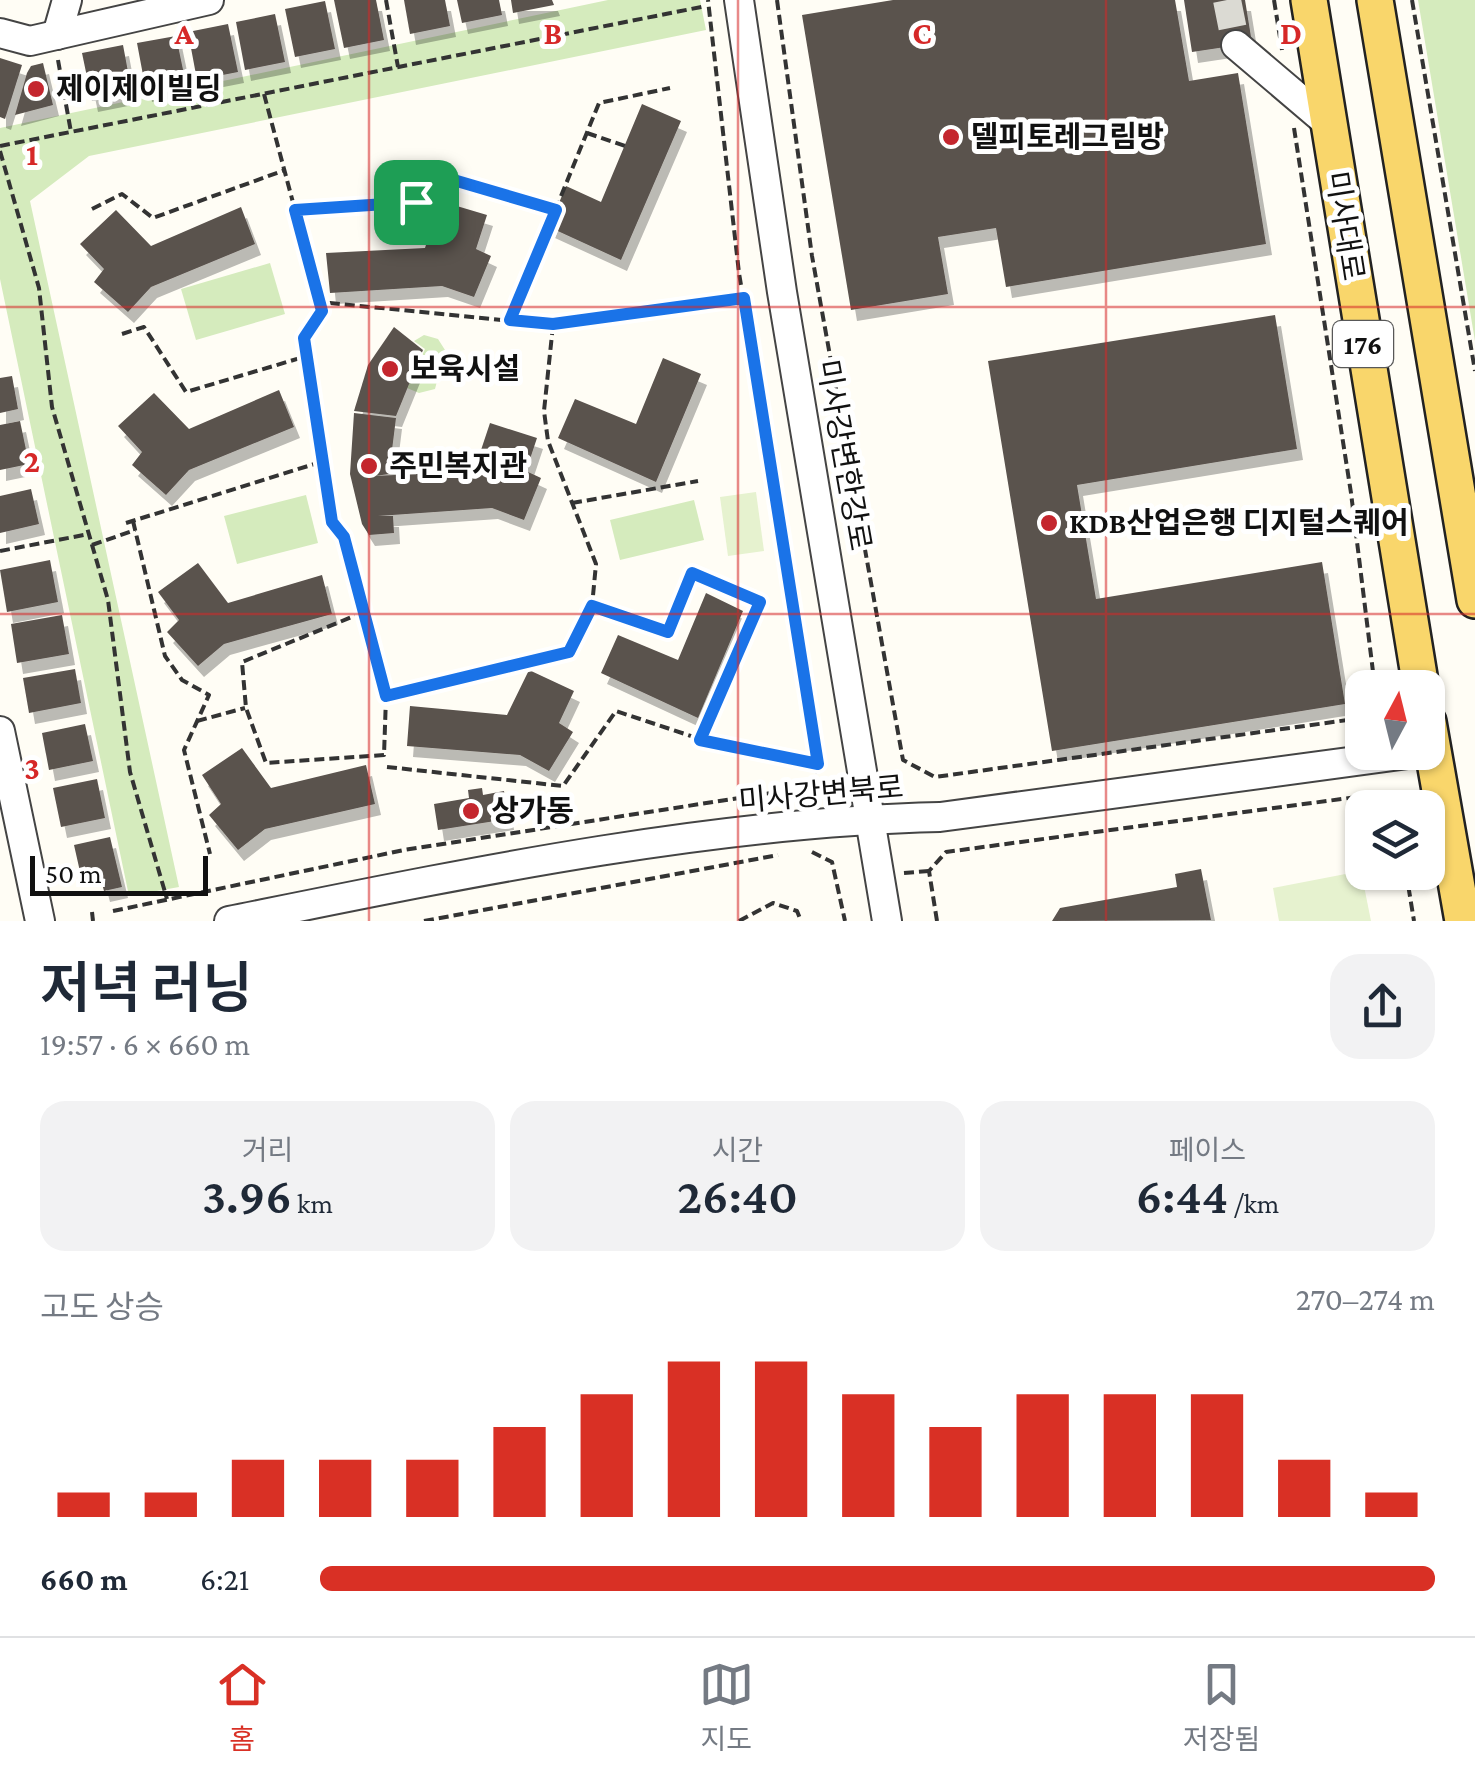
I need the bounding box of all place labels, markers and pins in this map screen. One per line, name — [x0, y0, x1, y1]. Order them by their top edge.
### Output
place label: 제이제이빌딩 — [56, 72, 222, 105]
marker: 제이제이빌딩 — [25, 78, 47, 100]
place label: 델피토레그림방 — [971, 120, 1164, 153]
marker: 델피토레그림방 — [940, 126, 962, 148]
pin — [374, 160, 459, 245]
place label: 보육시설 — [410, 352, 520, 385]
marker: 보육시설 — [379, 358, 401, 380]
place label: 주민복지관 — [389, 449, 527, 482]
marker: 주민복지관 — [358, 455, 380, 477]
place label: KDB산업은행 디지털스퀘어 — [1069, 506, 1408, 539]
marker: KDB산업은행 디지털스퀘어 — [1038, 512, 1060, 534]
place label: 상가동 — [491, 794, 574, 827]
marker: 상가동 — [460, 800, 482, 822]

